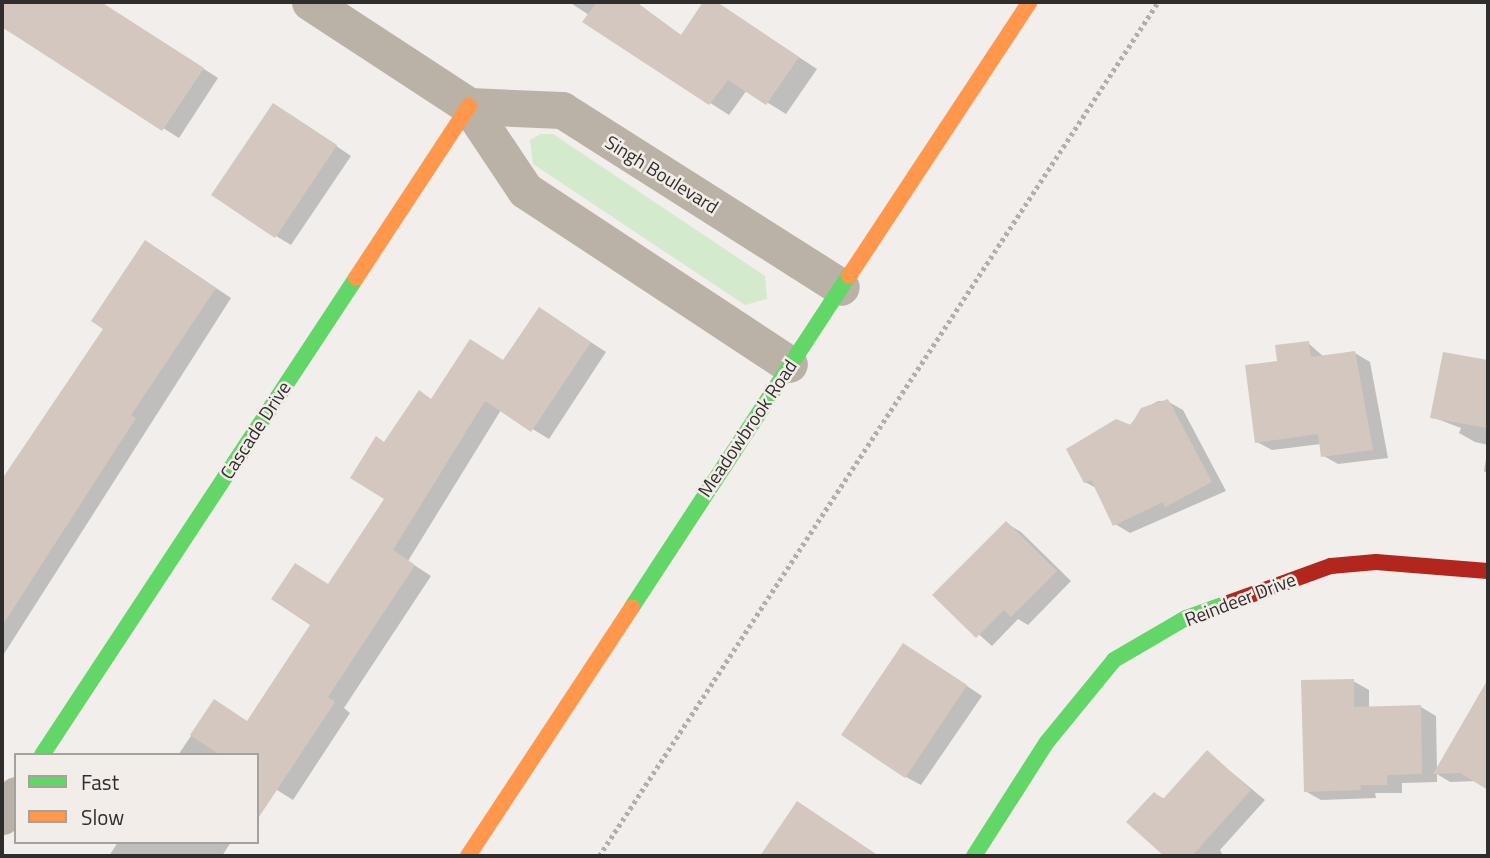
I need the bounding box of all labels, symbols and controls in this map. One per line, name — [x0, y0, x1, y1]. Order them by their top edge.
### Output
street label: Singh Boulevard — [601, 130, 723, 218]
street label: Meadowbrook Road — [693, 355, 801, 501]
street label: Cascade Drive — [215, 377, 295, 483]
street label: Reindeer Drive — [1181, 567, 1299, 631]
legend — [14, 753, 259, 844]
text: Fast — [81, 766, 119, 798]
text: Slow — [81, 801, 124, 833]

